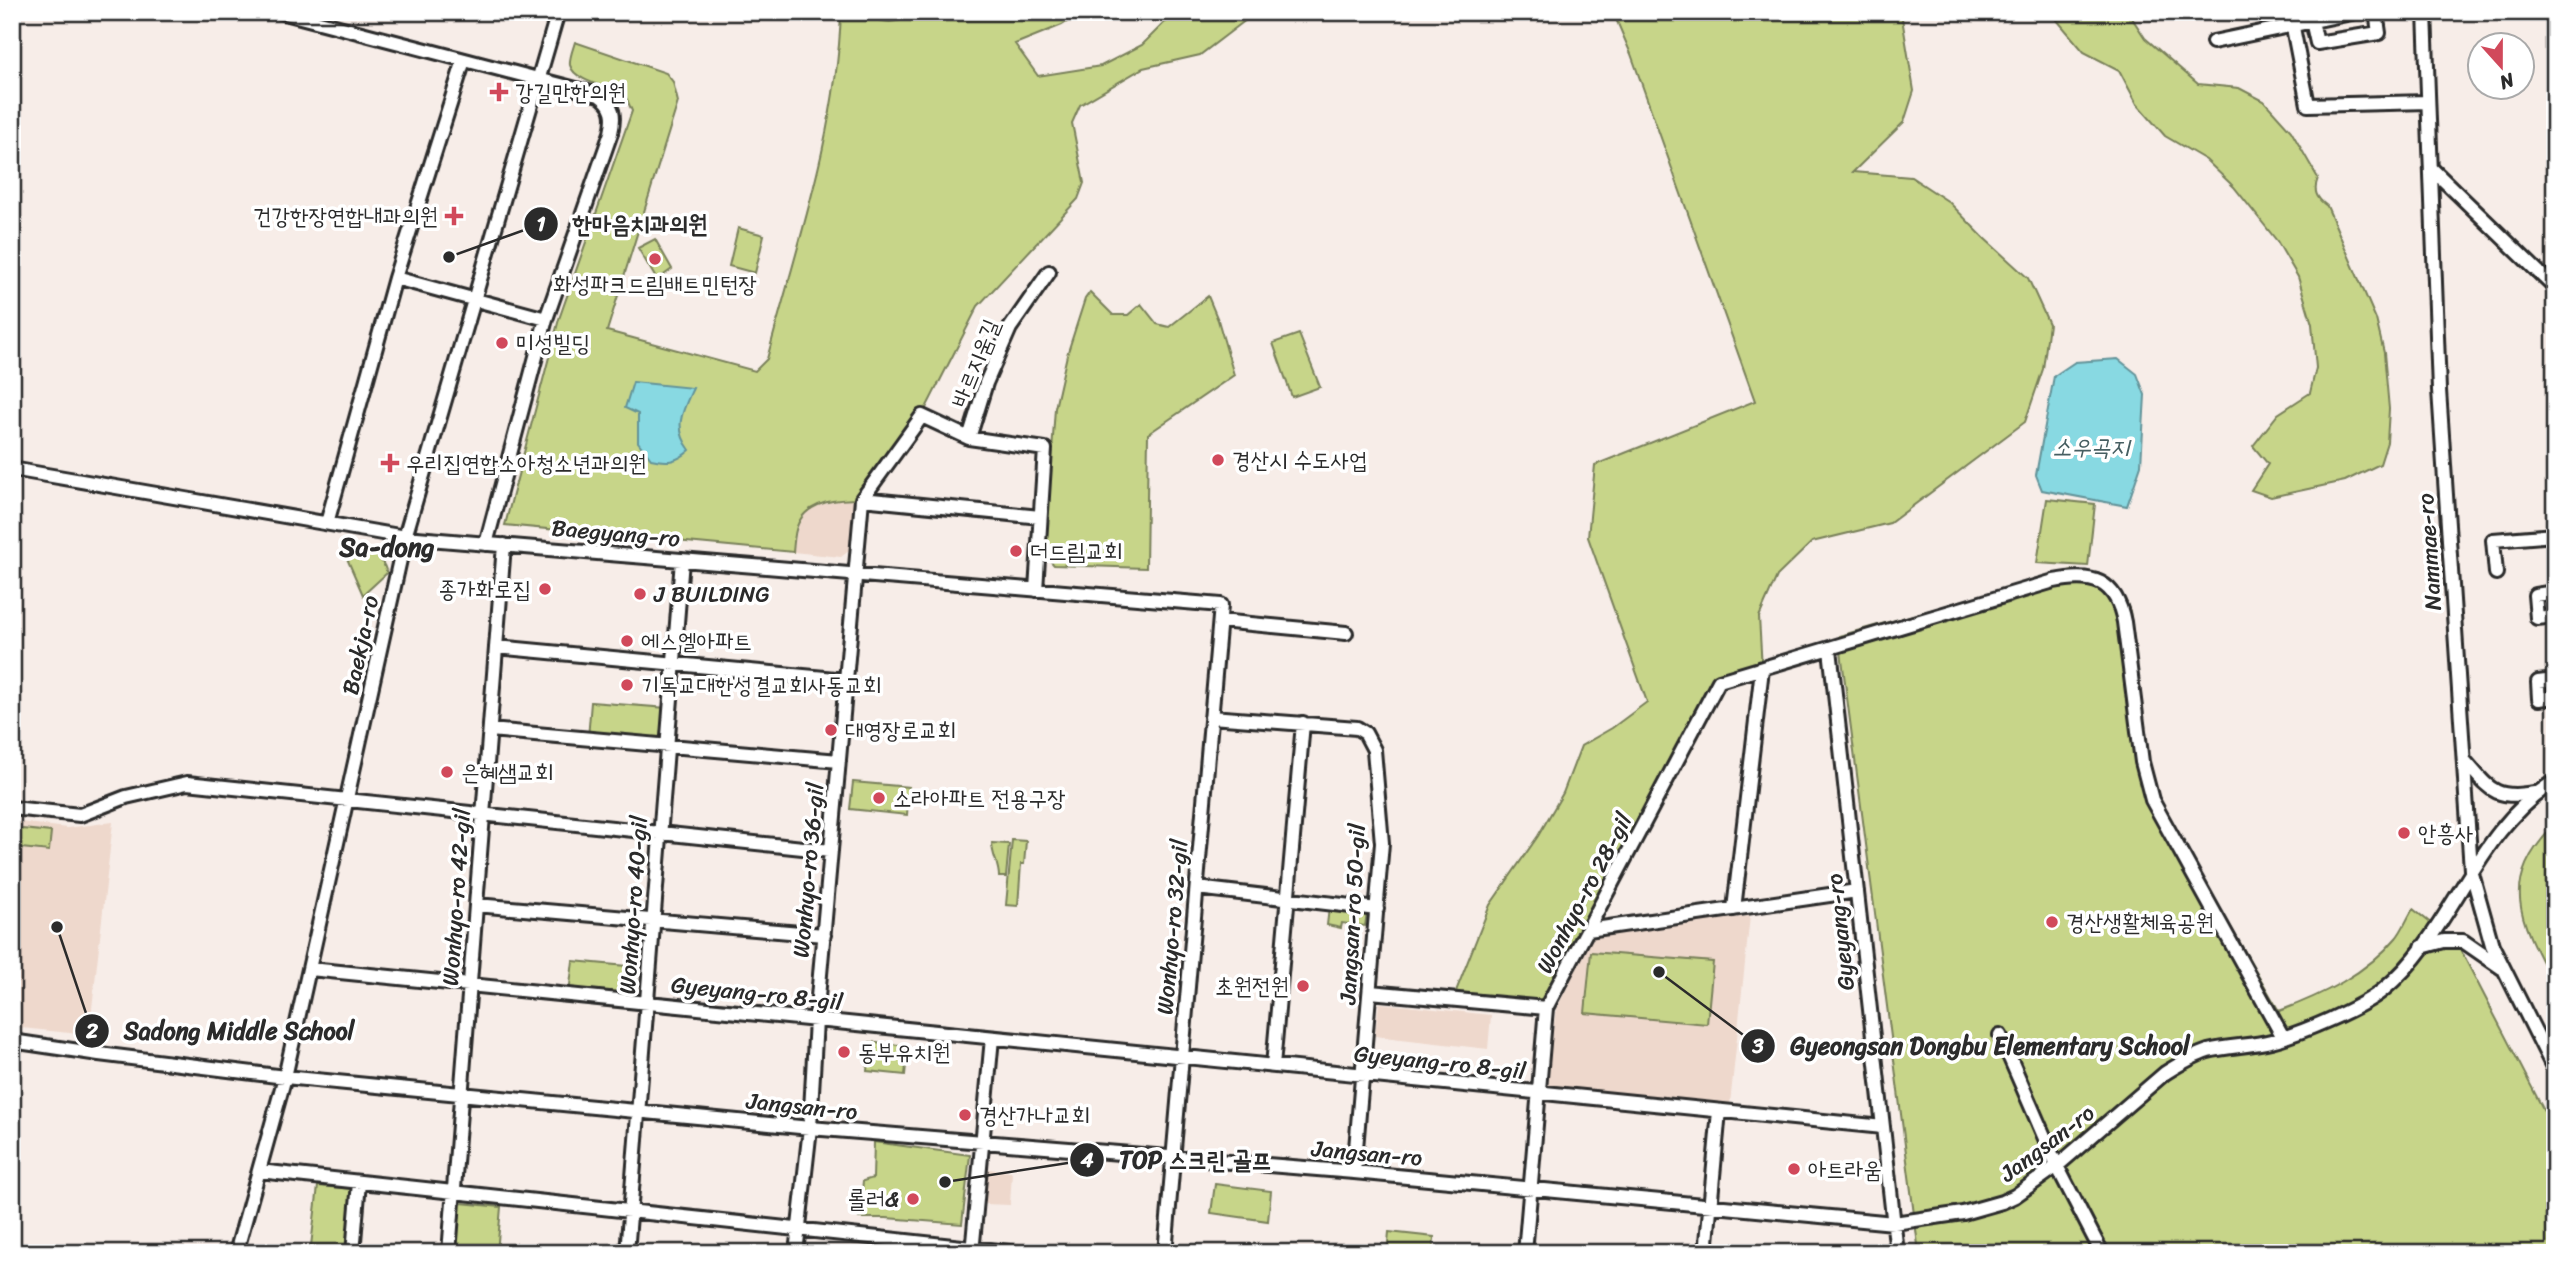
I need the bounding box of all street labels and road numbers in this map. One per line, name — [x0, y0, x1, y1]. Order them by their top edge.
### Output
street label: 바르지움길 — [939, 313, 1012, 414]
street label: Nammae-ro — [2405, 492, 2454, 612]
street label: Baegyang-ro — [550, 507, 682, 560]
street label: Baekja-ro — [330, 591, 391, 699]
street label: Wonhyo-ro 36-gil — [780, 780, 837, 959]
street label: Wonhyo-ro 28-gil — [1525, 805, 1644, 981]
street label: Wonhyo-ro 42-gil — [430, 807, 483, 987]
street label: Wonhyo-ro 40-gil — [607, 814, 660, 996]
street label: Jangsan-ro 50-gil — [1327, 822, 1378, 1006]
street label: Wonhyo-ro 32-gil — [1144, 837, 1201, 1016]
street label: Gyeyang-ro — [1814, 872, 1867, 992]
street label: Gyeyang-ro 8-gil — [669, 964, 845, 1023]
street label: Gyeyang-ro 8-gil — [1352, 1033, 1528, 1092]
street label: Jangsan-ro — [744, 1080, 859, 1133]
street label: Jangsan-ro — [1990, 1094, 2104, 1194]
street label: Jangsan-ro — [1309, 1128, 1424, 1179]

